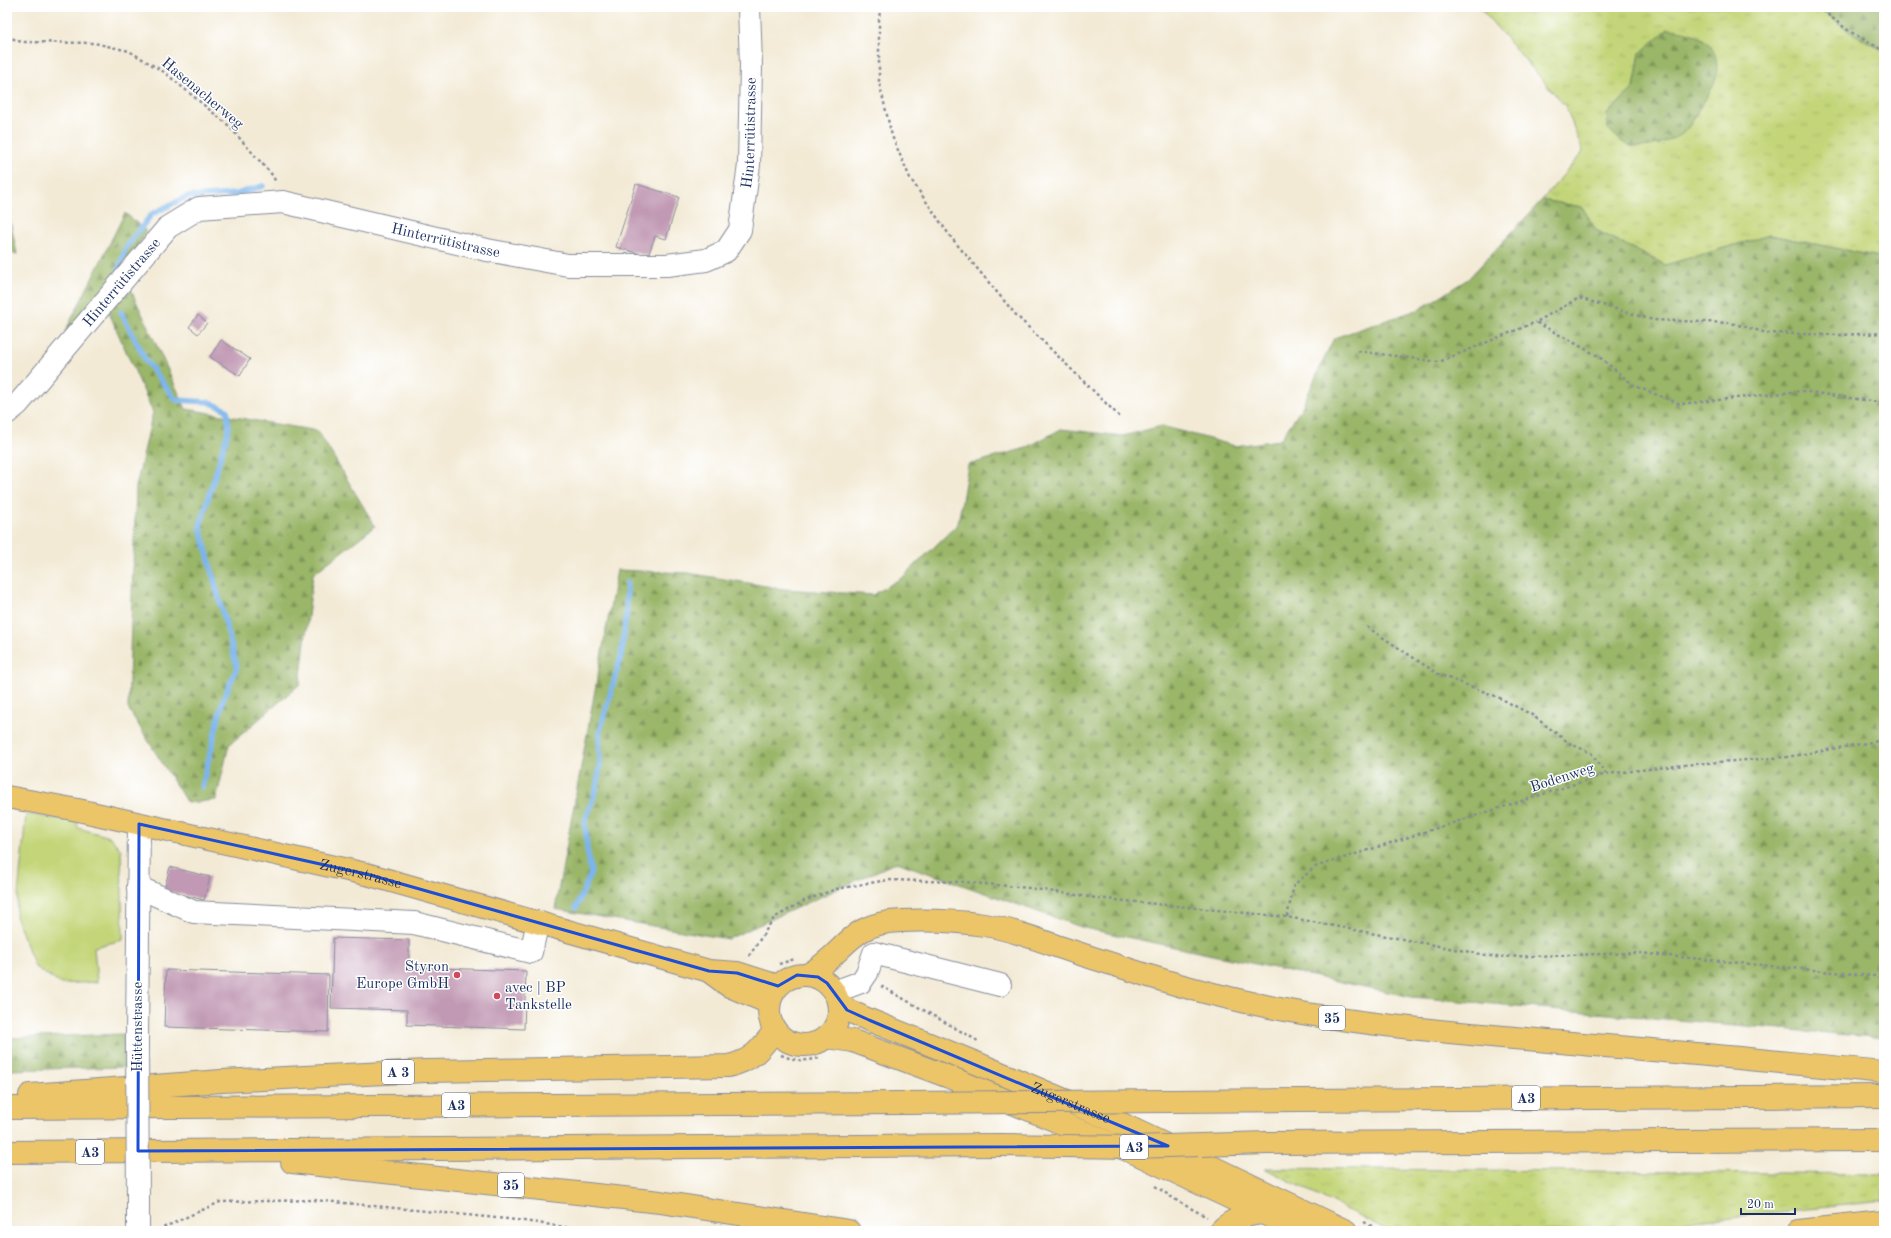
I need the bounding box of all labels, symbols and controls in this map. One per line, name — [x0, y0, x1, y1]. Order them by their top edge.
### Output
street label: Hasenacherweg — [158, 56, 246, 133]
street label: Hinterrütistrasse — [740, 77, 760, 189]
street label: Hinterrütistrasse — [390, 222, 501, 261]
street label: Hinterrütistrasse — [81, 236, 164, 330]
street label: Bodenweg — [1529, 761, 1596, 796]
street label: Zugerstrasse — [318, 858, 403, 893]
place label: Styron Europe GmbH — [356, 960, 449, 992]
marker: Styron Europe GmbH — [452, 970, 462, 980]
place label: avec | BP Tankstelle — [505, 981, 572, 1013]
street label: Hüttenstrasse — [131, 982, 146, 1072]
marker: avec | BP Tankstelle — [492, 991, 502, 1001]
road number: 35 — [1319, 1006, 1345, 1030]
road number: A 3 — [382, 1060, 414, 1084]
street label: Zugerstrasse — [1029, 1081, 1112, 1127]
road number: A3 — [1512, 1086, 1540, 1110]
road number: A3 — [442, 1093, 470, 1117]
road number: A3 — [1120, 1135, 1148, 1159]
road number: A3 — [76, 1140, 104, 1164]
road number: 35 — [498, 1173, 524, 1197]
scale bar — [1741, 1190, 1795, 1216]
text: 20 m — [1747, 1199, 1774, 1211]

